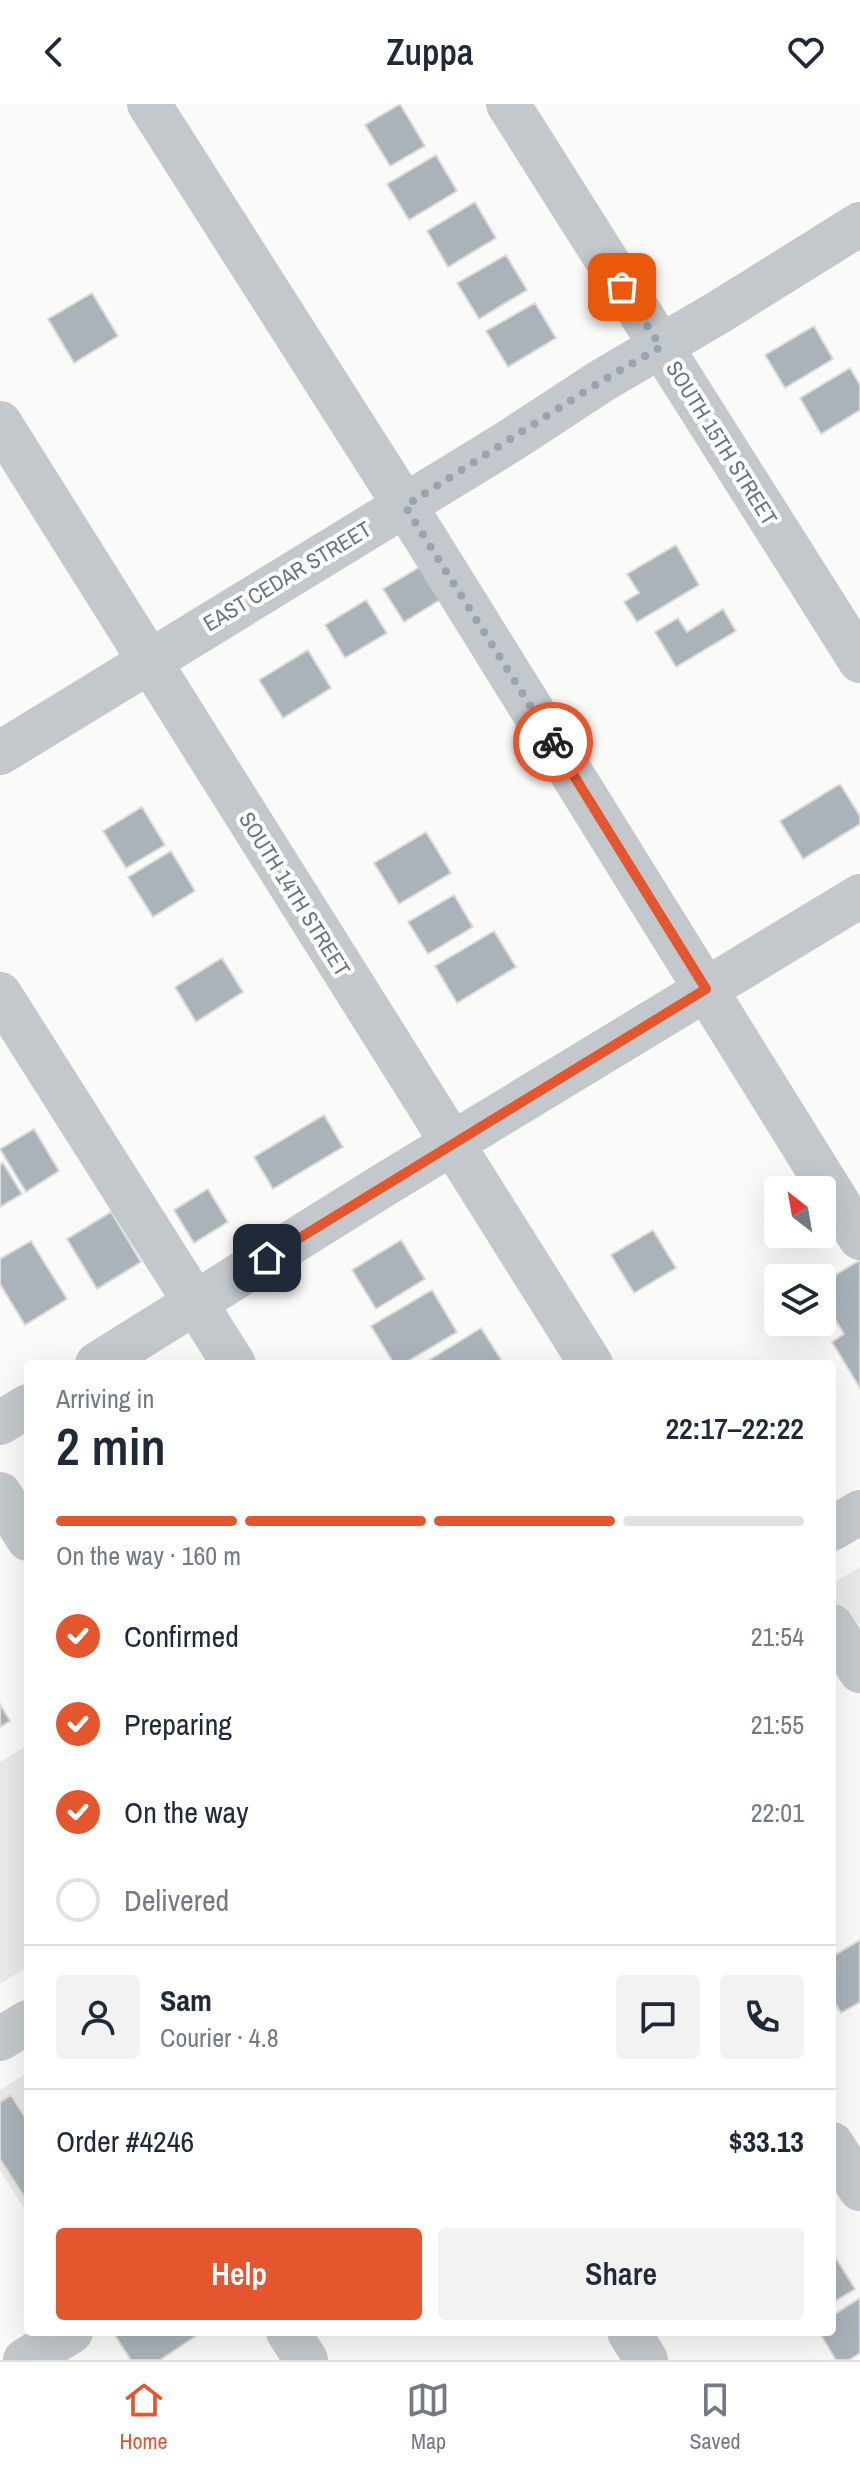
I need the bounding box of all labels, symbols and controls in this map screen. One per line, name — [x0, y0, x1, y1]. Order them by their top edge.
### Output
text: Zuppa — [387, 28, 473, 76]
icon: back — [32, 30, 76, 74]
icon: heart — [784, 30, 828, 74]
pin — [588, 253, 656, 321]
icon: bag — [600, 265, 644, 309]
street label: SOUTH 15TH STREET — [659, 355, 785, 531]
street label: EAST CEDAR STREET — [197, 514, 377, 638]
courier — [513, 702, 593, 782]
icon: bike — [531, 720, 575, 764]
street label: SOUTH 14TH STREET — [232, 806, 358, 982]
north arrow — [764, 1176, 836, 1248]
map controls — [764, 1176, 836, 1336]
pin — [233, 1224, 301, 1292]
icon: home — [245, 1236, 289, 1280]
button: layers — [764, 1264, 836, 1336]
text: Arriving in — [56, 1381, 154, 1416]
text: 22:17–22:22 — [665, 1408, 804, 1448]
text: 2 min — [56, 1411, 166, 1481]
text: On the way · 160 m — [56, 1538, 241, 1573]
icon: check — [56, 1614, 100, 1658]
text: Confirmed — [124, 1616, 239, 1656]
text: 21:54 — [751, 1619, 804, 1654]
icon: check — [56, 1702, 100, 1746]
text: Preparing — [124, 1704, 232, 1744]
text: 21:55 — [751, 1707, 804, 1742]
icon: check — [56, 1790, 100, 1834]
text: On the way — [124, 1792, 248, 1832]
text: 22:01 — [751, 1795, 804, 1830]
text: Delivered — [124, 1880, 229, 1920]
button: person — [56, 1975, 140, 2059]
button: chat — [616, 1975, 700, 2059]
button: phone — [720, 1975, 804, 2059]
text: Sam — [160, 1980, 212, 2020]
text: Courier · 4.8 — [160, 2020, 279, 2055]
text: Order #4246 — [56, 2121, 194, 2161]
text: $33.13 — [729, 2121, 804, 2161]
button: Help — [56, 2228, 422, 2320]
button: Share — [438, 2228, 804, 2320]
tab: Home — [119, 2378, 168, 2456]
tab: Map — [406, 2378, 450, 2456]
tab: Saved — [689, 2378, 741, 2456]

